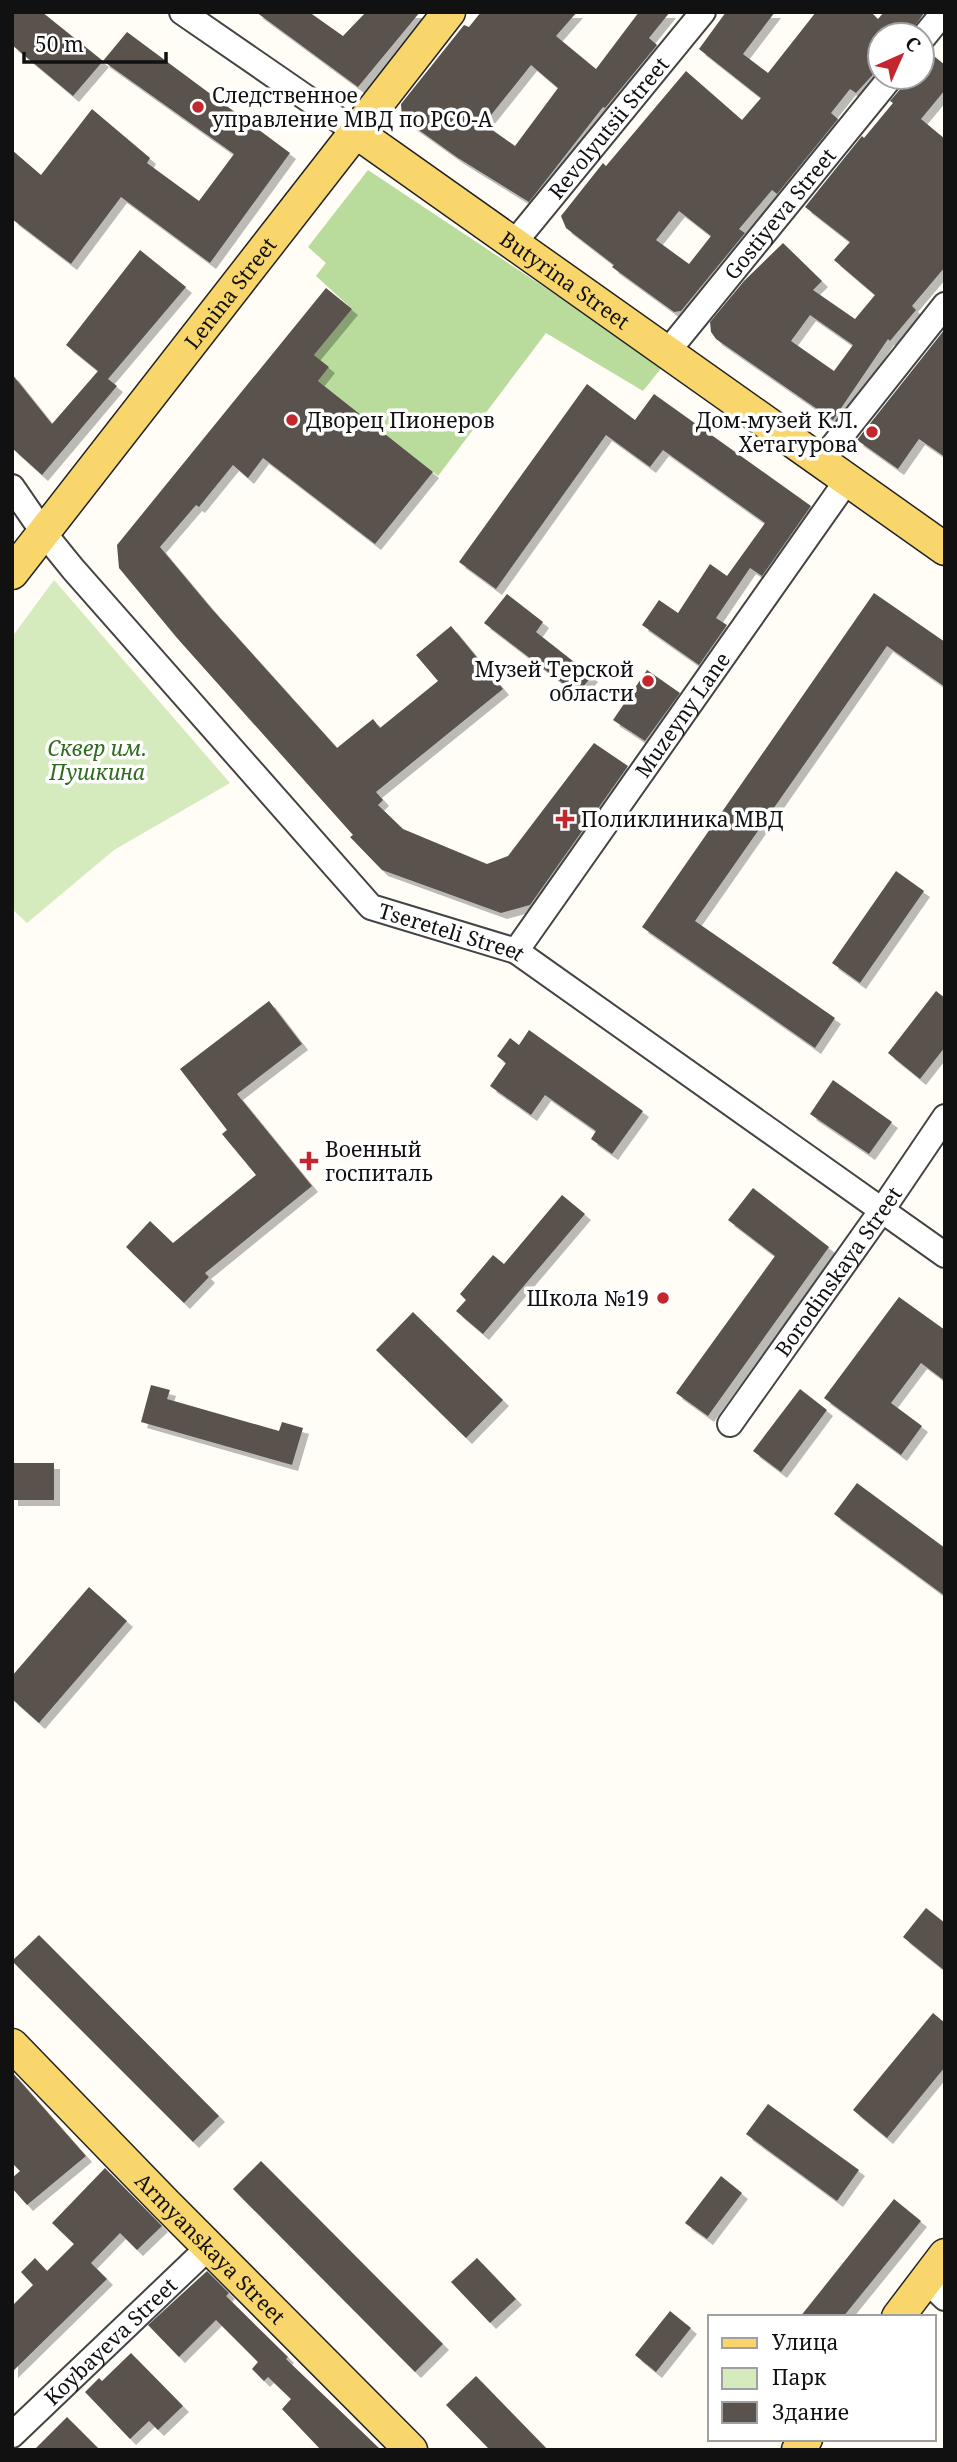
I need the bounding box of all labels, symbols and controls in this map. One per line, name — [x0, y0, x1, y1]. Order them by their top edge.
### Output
scale bar — [24, 21, 166, 65]
north arrow — [866, 21, 936, 91]
text: 50 m — [35, 30, 84, 58]
text: С — [899, 30, 927, 58]
street label: Revolyutsii Street — [542, 51, 675, 204]
place label: Следственное управление МВД по РСО-А — [212, 81, 493, 133]
marker: Следственное управление МВД по РСО-А — [190, 99, 206, 115]
street label: Gostiyeva Street — [718, 142, 842, 285]
street label: Butyrina Street — [495, 224, 635, 335]
street label: Lenina Street — [178, 231, 282, 354]
place label: Дворец Пионеров — [306, 406, 495, 434]
place label: Дом-музей К.Л. Хетагурова — [696, 406, 858, 458]
marker: Дворец Пионеров — [284, 412, 300, 428]
marker: Дом-музей К.Л. Хетагурова — [864, 424, 880, 440]
street label: Muzeyny Lane — [629, 646, 736, 783]
place label: Музей Терской области — [474, 655, 634, 707]
marker: Музей Терской области — [640, 673, 656, 689]
park label: Сквер им. Пушкина — [47, 734, 147, 786]
place label: Поликлиника МВД — [581, 805, 784, 833]
marker: Поликлиника МВД — [555, 809, 575, 829]
street label: Tsereteli Street — [375, 896, 531, 967]
place label: Военный госпиталь — [325, 1135, 433, 1187]
marker: Военный госпиталь — [299, 1151, 319, 1171]
street label: Borodinskaya Street — [768, 1181, 908, 1362]
place label: Школа №19 — [527, 1284, 649, 1312]
marker: Школа №19 — [655, 1290, 671, 1306]
street label: Armyanskaya Street — [129, 2167, 292, 2330]
street label: Koybayeva Street — [38, 2271, 183, 2411]
legend — [708, 2315, 936, 2441]
text: Улица — [772, 2328, 839, 2356]
text: Парк — [772, 2363, 827, 2391]
text: Здание — [772, 2398, 849, 2426]

